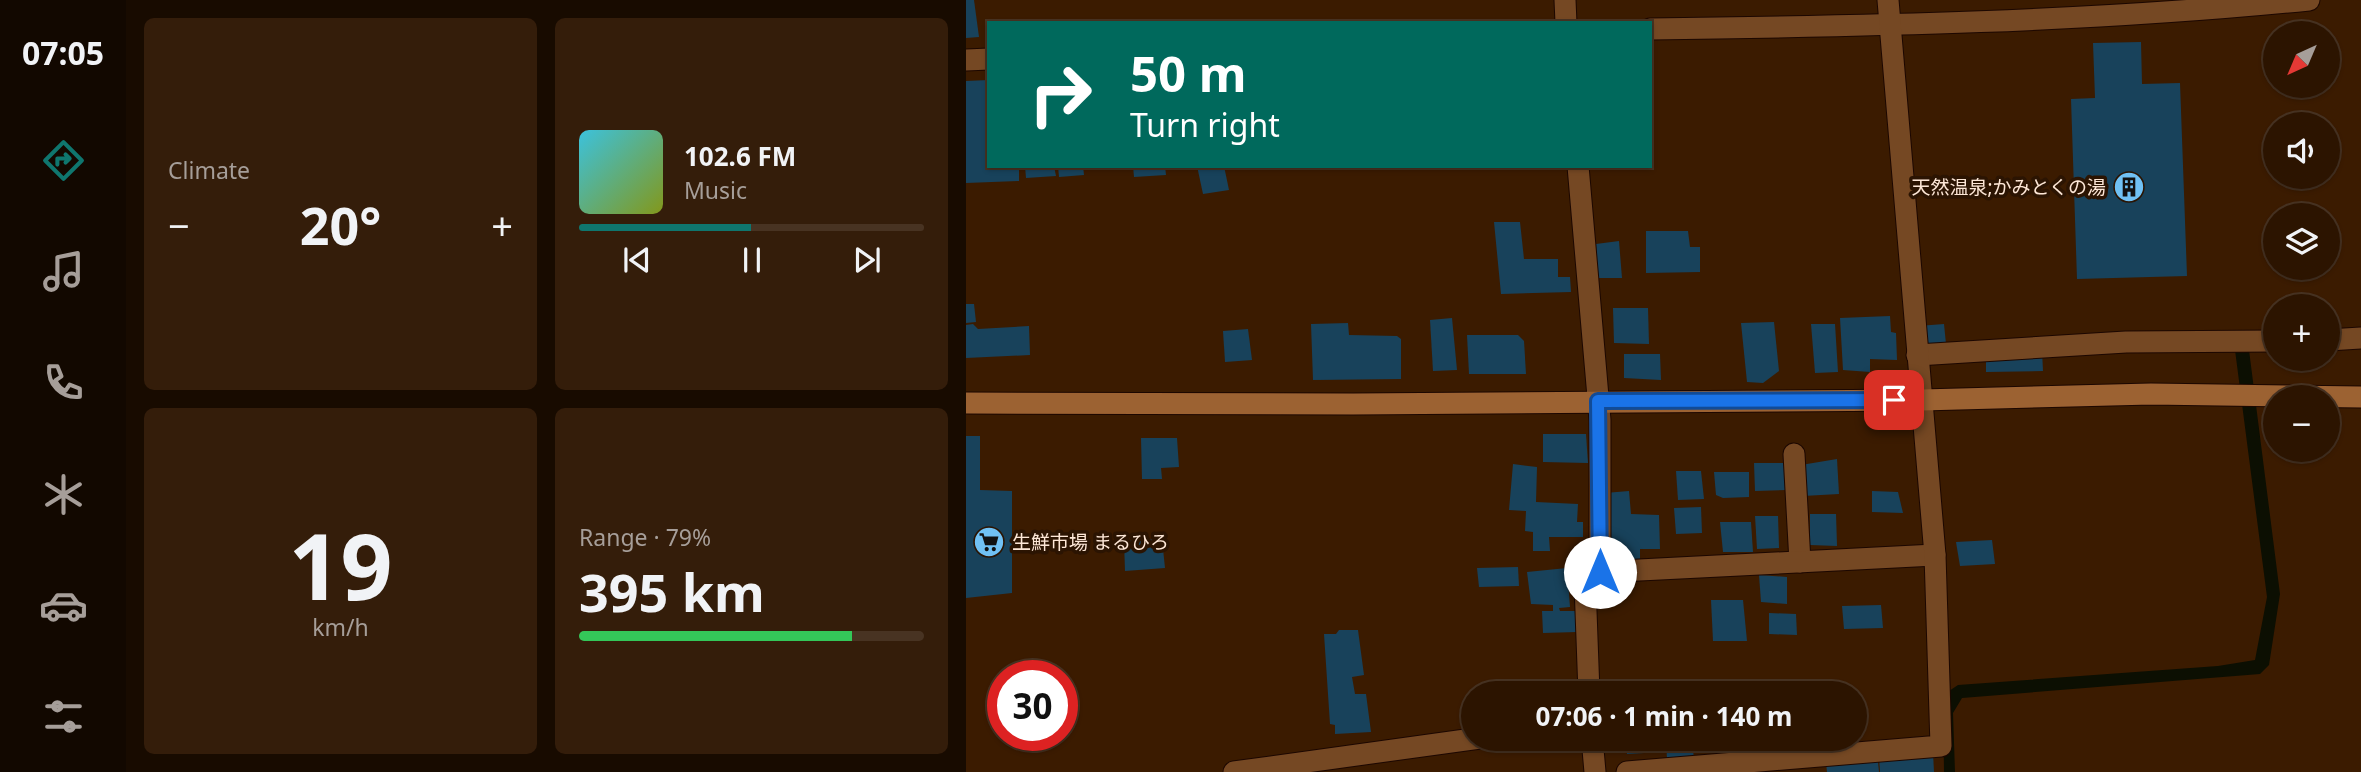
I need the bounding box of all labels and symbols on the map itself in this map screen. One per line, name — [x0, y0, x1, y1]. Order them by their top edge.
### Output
north arrow — [2263, 21, 2340, 98]
building icon: 天然温泉;かみとくの湯 — [2112, 170, 2146, 204]
place label: 天然温泉;かみとくの湯 — [1911, 174, 2106, 200]
pin — [1864, 370, 1924, 430]
supermarket icon: 生鮮市場 まるひろ — [972, 525, 1006, 559]
place label: 生鮮市場 まるひろ — [1012, 529, 1169, 555]
position arrow — [1563, 535, 1637, 609]
speed limit sign: 30 — [987, 660, 1078, 751]

